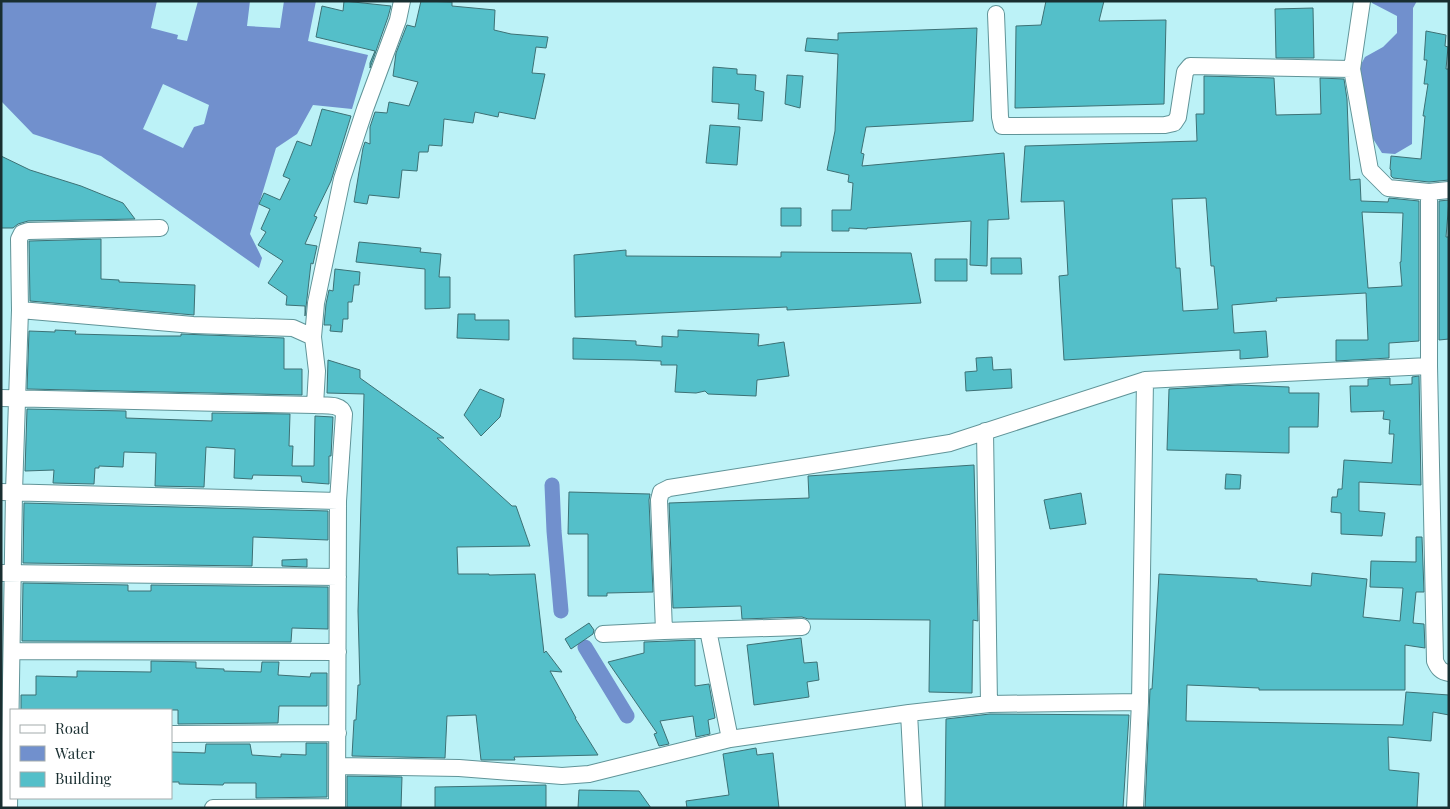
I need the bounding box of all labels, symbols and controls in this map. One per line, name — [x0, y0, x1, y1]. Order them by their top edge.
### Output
legend — [10, 709, 172, 799]
text: Road — [55, 718, 89, 738]
text: Water — [54, 743, 95, 763]
text: Building — [55, 768, 112, 788]

